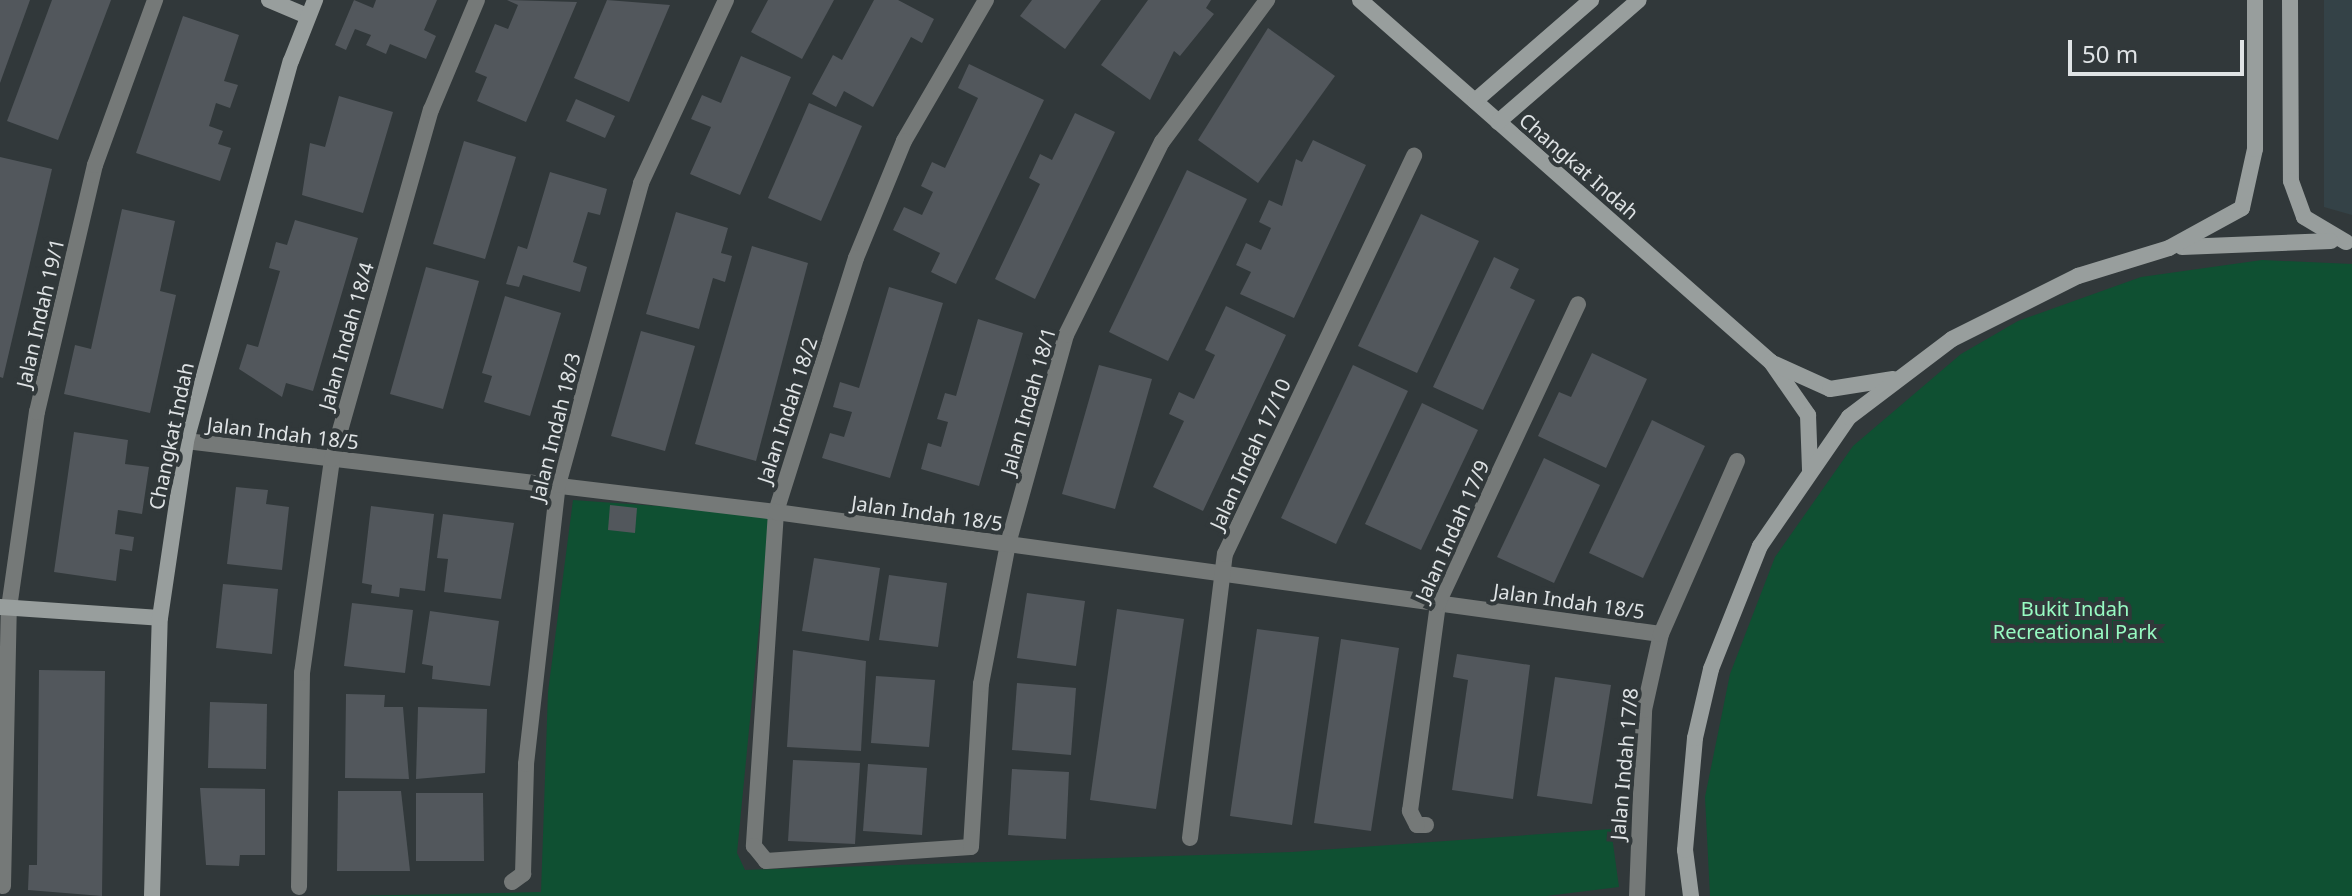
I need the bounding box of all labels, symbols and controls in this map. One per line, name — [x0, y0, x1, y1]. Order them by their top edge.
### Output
scale bar — [2072, 24, 2248, 74]
text: 50 m — [2082, 37, 2138, 70]
street label: Changkat Indah — [1514, 108, 1644, 224]
street label: Jalan Indah 19/1 — [11, 236, 69, 390]
street label: Jalan Indah 18/4 — [313, 259, 379, 413]
street label: Jalan Indah 18/1 — [995, 324, 1061, 478]
street label: Jalan Indah 18/2 — [752, 334, 822, 486]
street label: Jalan Indah 18/3 — [525, 350, 585, 504]
street label: Changkat Indah — [144, 360, 198, 512]
street label: Jalan Indah 17/10 — [1204, 375, 1296, 533]
street label: Jalan Indah 18/5 — [206, 412, 360, 454]
street label: Jalan Indah 17/9 — [1410, 456, 1494, 606]
street label: Jalan Indah 18/5 — [850, 490, 1004, 536]
street label: Jalan Indah 18/5 — [1492, 578, 1646, 624]
park label: Bukit Indah Recreational Park — [1993, 596, 2157, 643]
street label: Jalan Indah 17/8 — [1605, 687, 1643, 841]

